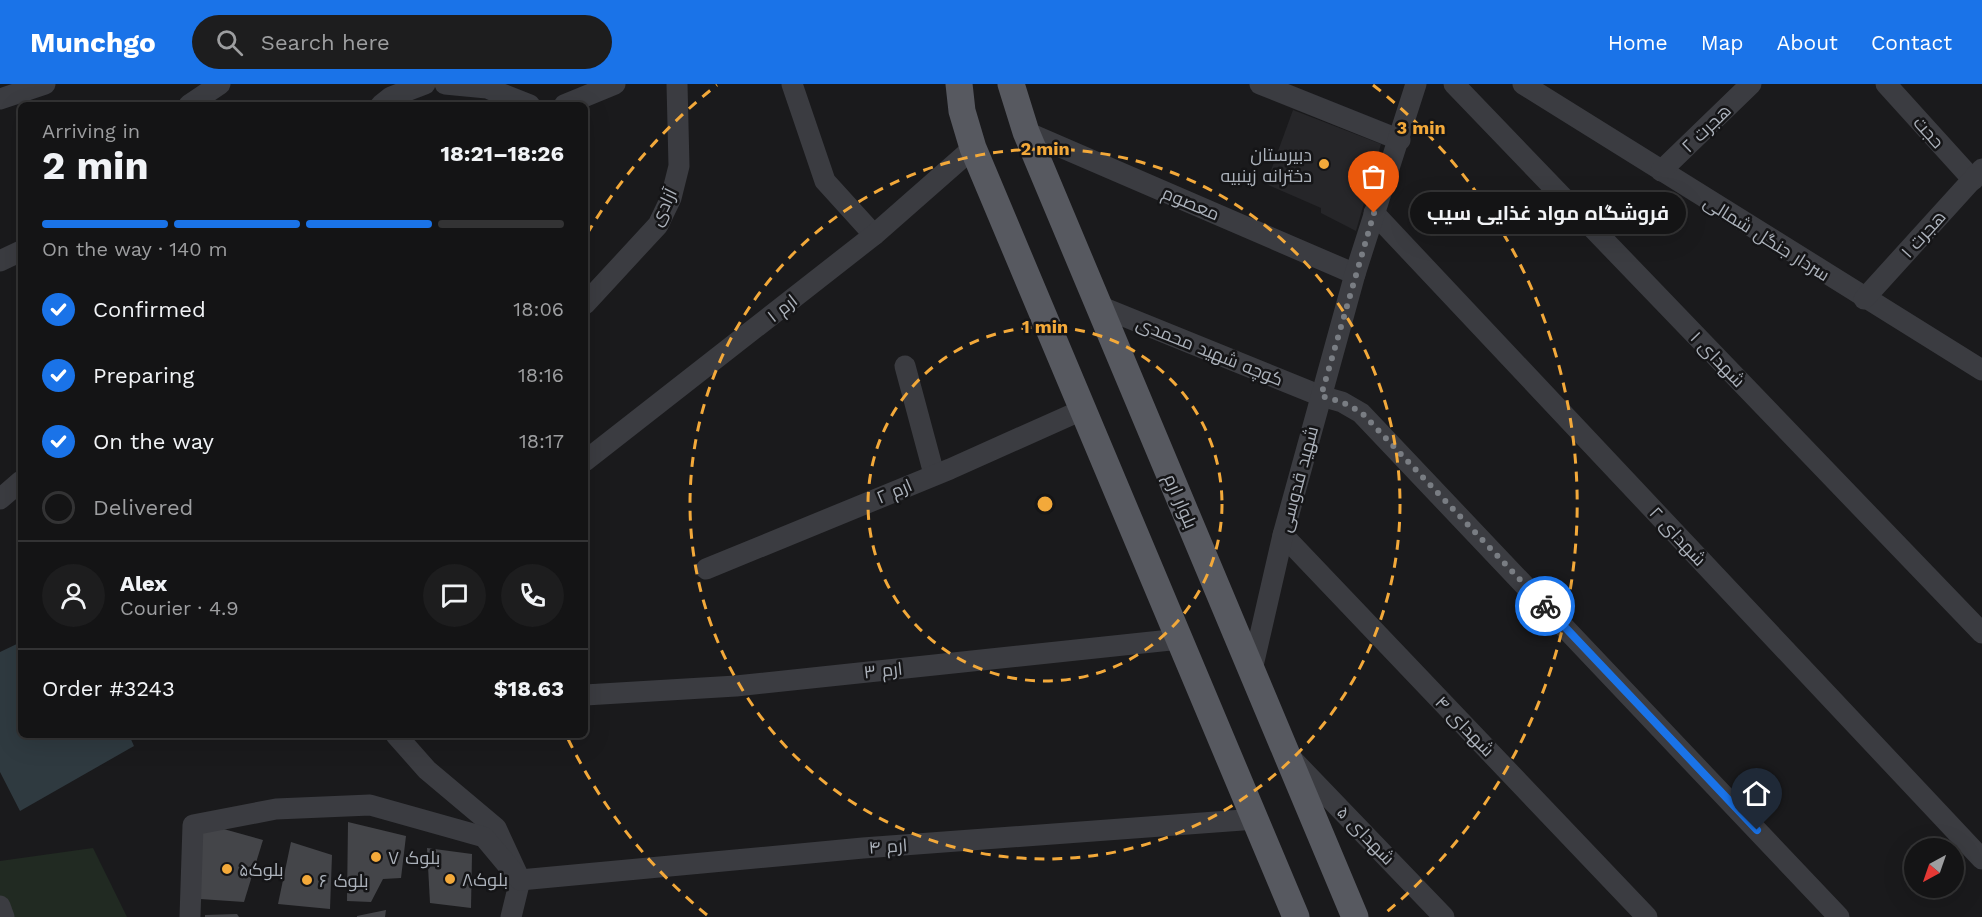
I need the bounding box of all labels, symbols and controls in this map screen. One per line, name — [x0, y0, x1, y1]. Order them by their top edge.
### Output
search box — [192, 15, 612, 69]
text: Munchgo — [30, 26, 156, 59]
icon: search — [213, 26, 246, 59]
text: Search here — [261, 30, 390, 55]
text: Home — [1608, 30, 1668, 55]
text: Map — [1701, 30, 1744, 55]
text: About — [1777, 30, 1838, 55]
text: Contact — [1871, 30, 1952, 55]
street label: هجرت ۲ — [1677, 99, 1736, 157]
street label: حجت — [1909, 112, 1949, 152]
text: 3 min — [1396, 117, 1446, 138]
text: Arriving in — [42, 119, 140, 143]
text: 2 min — [1020, 138, 1070, 159]
text: 18:21–18:26 — [441, 141, 564, 166]
text: 2 min — [42, 143, 149, 188]
place label: دبیرستان دخترانه زینبیه — [1221, 144, 1312, 187]
pin — [1348, 151, 1399, 213]
marker: دبیرستان دخترانه زینبیه — [1317, 157, 1331, 171]
icon: bag — [1357, 160, 1390, 193]
street label: معصوم — [1158, 182, 1223, 226]
street label: آزادی — [645, 185, 682, 230]
street label: سردار جنگل شمالی — [1700, 191, 1834, 286]
callout: فروشگاه مواد غذایی سیب — [1410, 192, 1686, 234]
text: فروشگاه مواد غذایی سیب — [1427, 201, 1669, 225]
street label: هجرت ۱ — [1896, 206, 1950, 263]
text: On the way · 140 m — [42, 237, 228, 261]
street label: ارم ۱ — [763, 290, 803, 328]
icon: check — [42, 293, 75, 326]
text: Confirmed — [93, 297, 206, 322]
text: 18:06 — [513, 297, 564, 321]
street label: کوچه شهید محمدی — [1133, 312, 1286, 392]
text: 1 min — [1022, 316, 1068, 337]
street label: شهدای ۱ — [1686, 327, 1750, 392]
icon: check — [42, 359, 75, 392]
text: Preparing — [93, 363, 194, 388]
text: 18:16 — [518, 363, 564, 387]
street label: شهید قدوسی — [1274, 424, 1323, 535]
icon: check — [42, 425, 75, 458]
text: On the way — [93, 429, 214, 454]
text: 18:17 — [519, 429, 564, 453]
street label: بلوار ارم — [1158, 471, 1202, 532]
street label: ارم ۲ — [873, 474, 916, 510]
centre of rings — [1035, 494, 1055, 514]
text: Delivered — [93, 495, 193, 520]
street label: شهدای ۲ — [1645, 502, 1711, 571]
button: person — [42, 564, 105, 627]
button: chat — [423, 564, 486, 627]
button: phone — [501, 564, 564, 627]
text: Alex — [120, 571, 167, 596]
courier — [1515, 576, 1575, 636]
icon: bike — [1529, 590, 1562, 623]
text: Courier · 4.9 — [120, 596, 239, 620]
street label: ارم ۳ — [862, 658, 904, 684]
text: Order #3243 — [42, 676, 175, 701]
text: $18.63 — [494, 676, 564, 701]
street label: شهدای ۴ — [1431, 692, 1499, 761]
pin — [1731, 768, 1782, 830]
icon: home — [1740, 777, 1773, 810]
street label: شهدای ۵ — [1332, 801, 1399, 869]
street label: ارم ۴ — [868, 834, 908, 860]
north arrow — [1904, 838, 1964, 898]
map controls — [1904, 838, 1964, 898]
place label: بلوک ۷ — [388, 847, 440, 869]
marker: بلوک ۷ — [369, 850, 383, 864]
place label: بلوک۵ — [239, 859, 284, 881]
marker: بلوک۵ — [220, 862, 234, 876]
place label: بلوک۸ — [462, 869, 508, 891]
place label: بلوک ۶ — [319, 870, 369, 892]
marker: بلوک۸ — [443, 872, 457, 886]
marker: بلوک ۶ — [300, 873, 314, 887]

